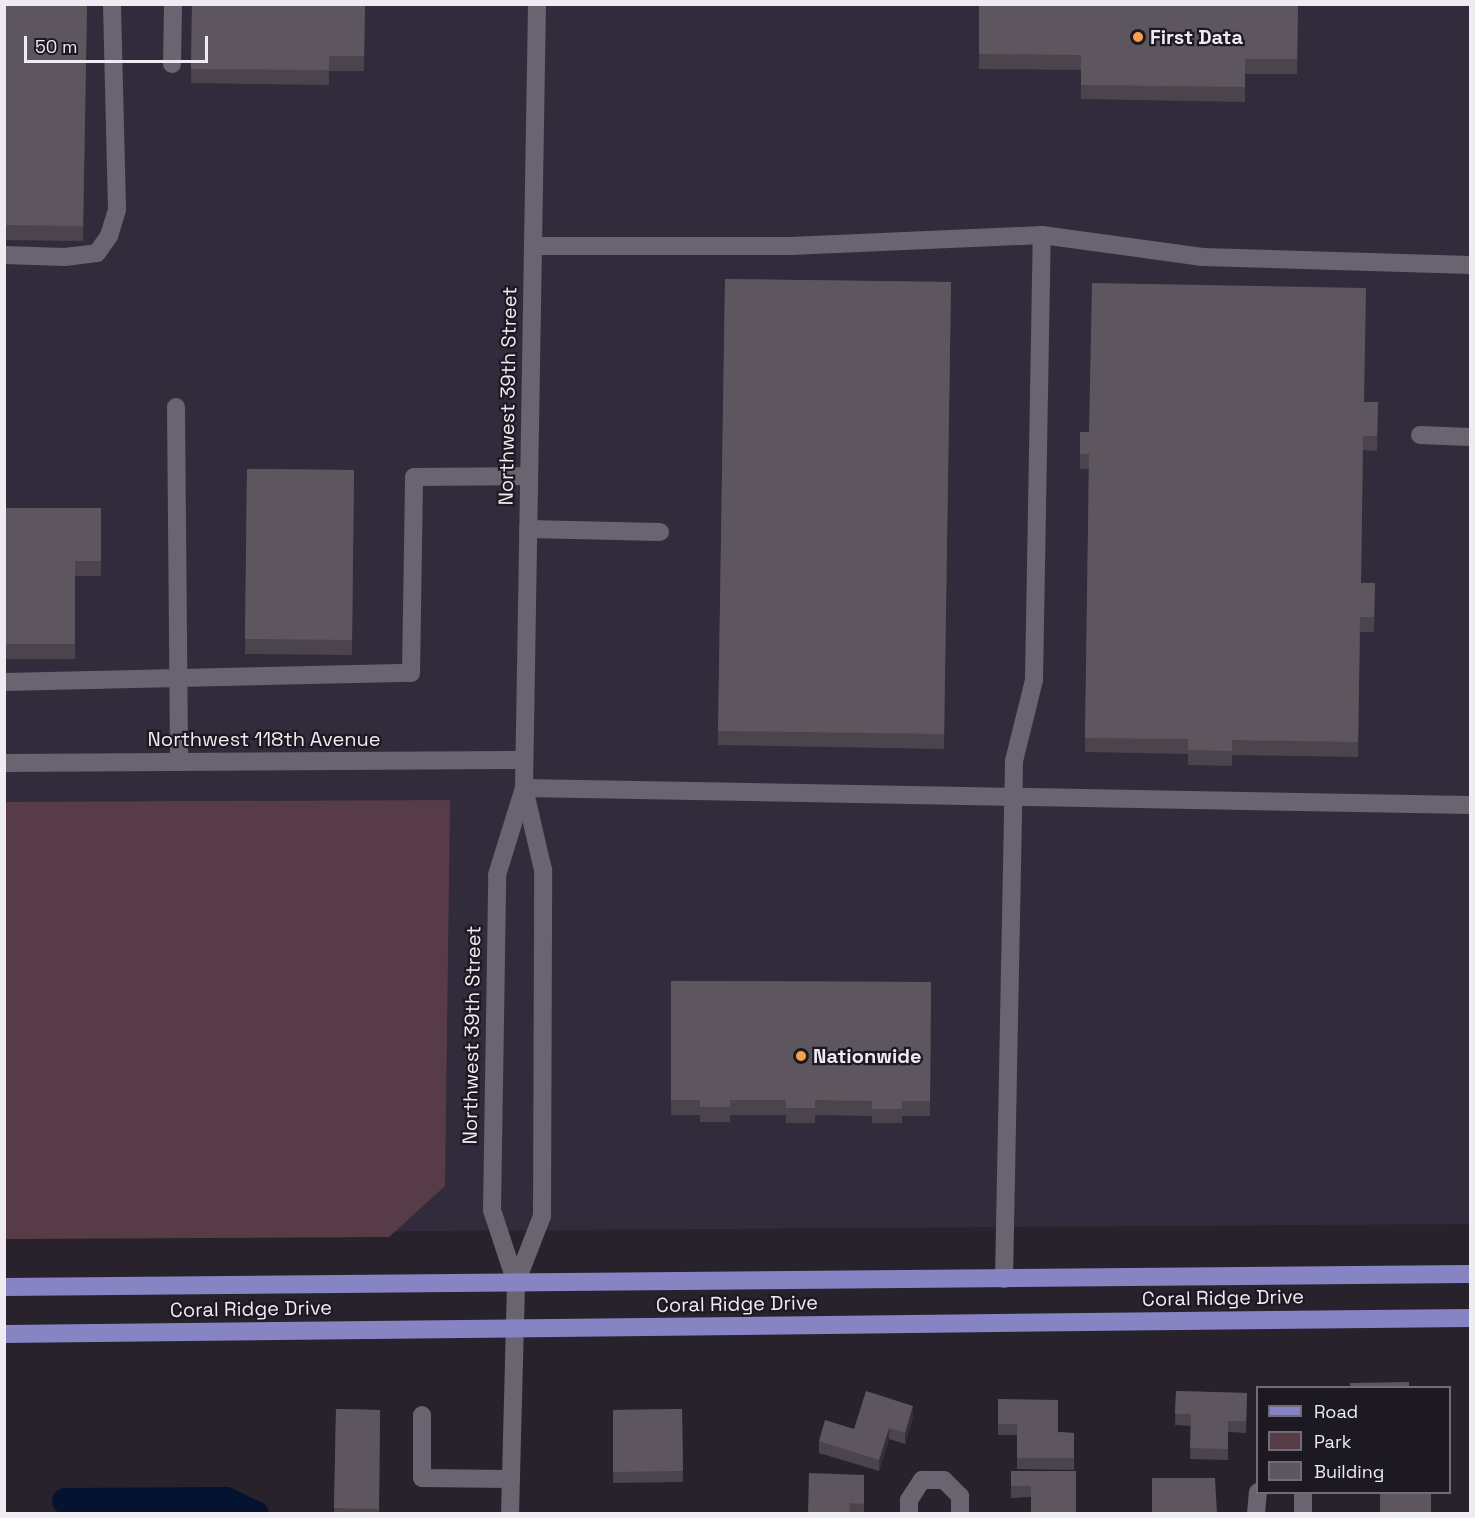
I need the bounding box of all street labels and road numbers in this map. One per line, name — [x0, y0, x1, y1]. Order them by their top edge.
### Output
street label: Northwest 39th Street — [494, 286, 522, 506]
street label: Northwest 118th Avenue — [147, 727, 381, 751]
street label: Northwest 39th Street — [458, 925, 486, 1145]
street label: Coral Ridge Drive — [1142, 1285, 1304, 1311]
street label: Coral Ridge Drive — [656, 1291, 818, 1317]
street label: Coral Ridge Drive — [170, 1296, 332, 1322]

